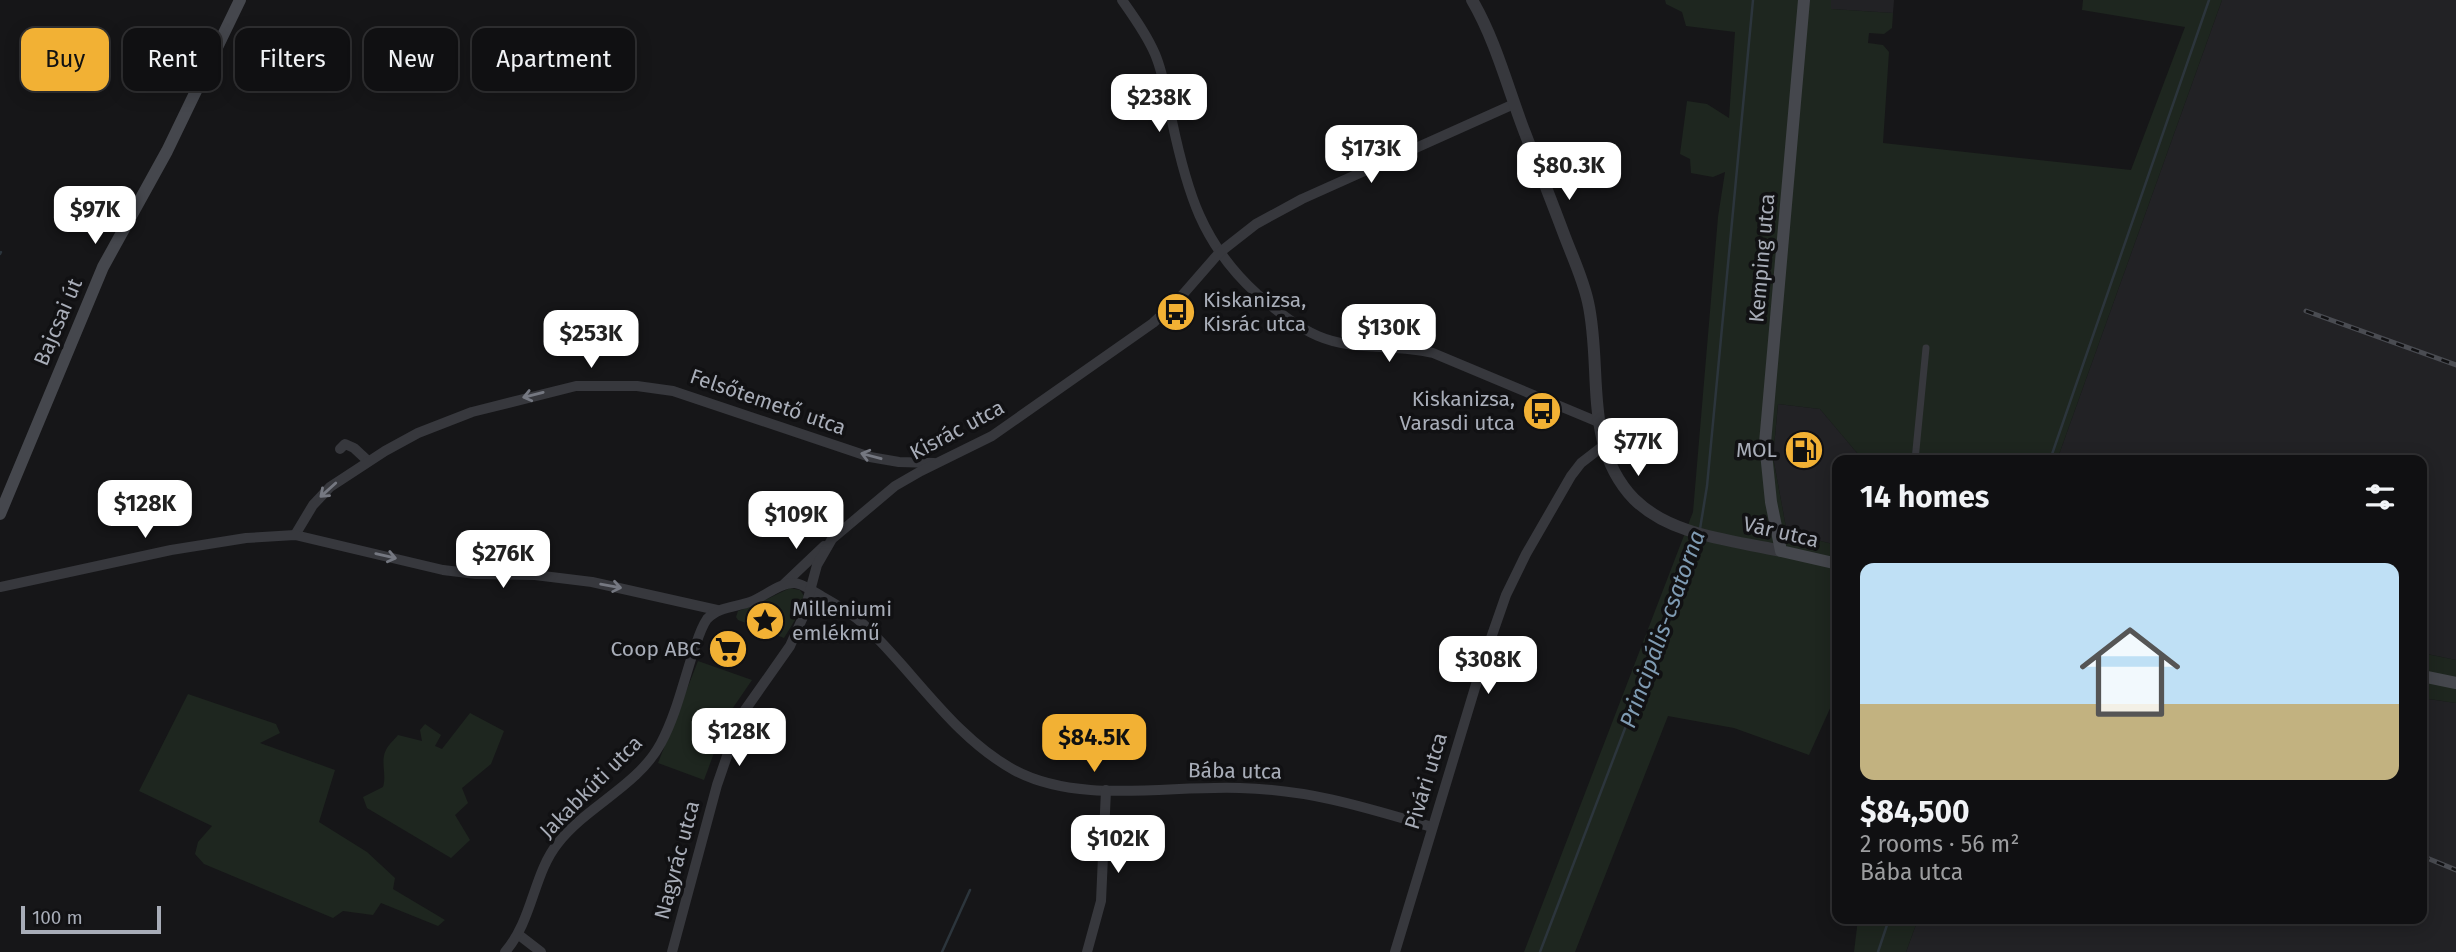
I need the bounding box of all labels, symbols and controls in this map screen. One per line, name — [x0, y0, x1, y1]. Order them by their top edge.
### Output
chip: Buy — [21, 28, 109, 91]
chip: Rent — [123, 28, 221, 91]
chip: Filters — [235, 28, 350, 91]
chip: New — [364, 28, 458, 91]
chip: Apartment — [472, 28, 635, 91]
pin: $238K — [1110, 74, 1208, 134]
text: $238K — [1127, 83, 1191, 111]
pin: $173K — [1322, 125, 1420, 185]
text: $173K — [1341, 134, 1401, 162]
pin: $80.3K — [1512, 142, 1626, 202]
text: $80.3K — [1533, 151, 1605, 179]
pin: $97K — [54, 187, 136, 246]
street label: Kemping utca — [1743, 192, 1781, 324]
text: $97K — [70, 195, 120, 223]
street label: Bajcsai út — [28, 274, 88, 370]
place label: Kiskanizsa, Kisrác utca — [1203, 287, 1306, 337]
bus stop icon: Kiskanizsa, Kisrác utca — [1155, 291, 1197, 333]
pin: $130K — [1340, 304, 1438, 364]
pin: $253K — [542, 310, 640, 370]
text: $130K — [1358, 313, 1420, 341]
text: $253K — [560, 319, 622, 347]
street label: Felsőtemető utca — [687, 363, 849, 441]
place label: Kiskanizsa, Varasdi utca — [1400, 386, 1515, 436]
one-way arrow — [522, 389, 545, 402]
bus stop icon: Kiskanizsa, Varasdi utca — [1521, 390, 1563, 432]
street label: Kisrác utca — [905, 394, 1009, 466]
pin: $77K — [1597, 419, 1679, 478]
text: $77K — [1614, 427, 1662, 455]
fuel station icon: MOL — [1783, 429, 1825, 471]
place label: MOL — [1736, 437, 1778, 463]
one-way arrow — [860, 449, 883, 462]
icon: filters — [2361, 478, 2399, 516]
text: 14 homes — [1860, 479, 1989, 515]
pin: $128K — [96, 480, 194, 540]
one-way arrow — [320, 481, 337, 498]
text: $128K — [114, 489, 176, 517]
pin: $109K — [747, 491, 845, 551]
text: $109K — [764, 500, 828, 528]
street label: Vár utca — [1741, 511, 1821, 553]
water label: Principális-csatorna — [1613, 526, 1711, 732]
pin: $276K — [454, 530, 552, 590]
text: $276K — [472, 539, 534, 567]
one-way arrow — [374, 550, 397, 563]
one-way arrow — [599, 579, 621, 593]
place label: Milleniumi emlékmű — [792, 596, 892, 646]
place icon: Milleniumi emlékmű — [744, 600, 786, 642]
icon: home — [2067, 609, 2193, 735]
supermarket icon: Coop ABC — [707, 628, 749, 670]
place label: Coop ABC — [611, 636, 701, 662]
pin: $308K — [1439, 636, 1537, 696]
text: $308K — [1455, 645, 1521, 673]
pin: $128K — [690, 708, 788, 768]
pin: $84.5K — [1037, 714, 1151, 774]
text: $128K — [708, 717, 770, 745]
text: $84.5K — [1058, 723, 1130, 751]
street label: Pivári utca — [1399, 729, 1453, 833]
street label: Jakabkúti utca — [534, 730, 648, 844]
street label: Bába utca — [1188, 757, 1282, 785]
text: $84,500 — [1860, 794, 1970, 830]
street label: Nagyrác utca — [649, 798, 705, 922]
pin: $102K — [1069, 816, 1167, 875]
text: $102K — [1087, 824, 1149, 852]
text: 2 rooms · 56 m² — [1860, 830, 2019, 858]
text: Bába utca — [1860, 858, 1963, 886]
scale bar — [21, 903, 161, 935]
text: 100 m — [32, 906, 83, 929]

